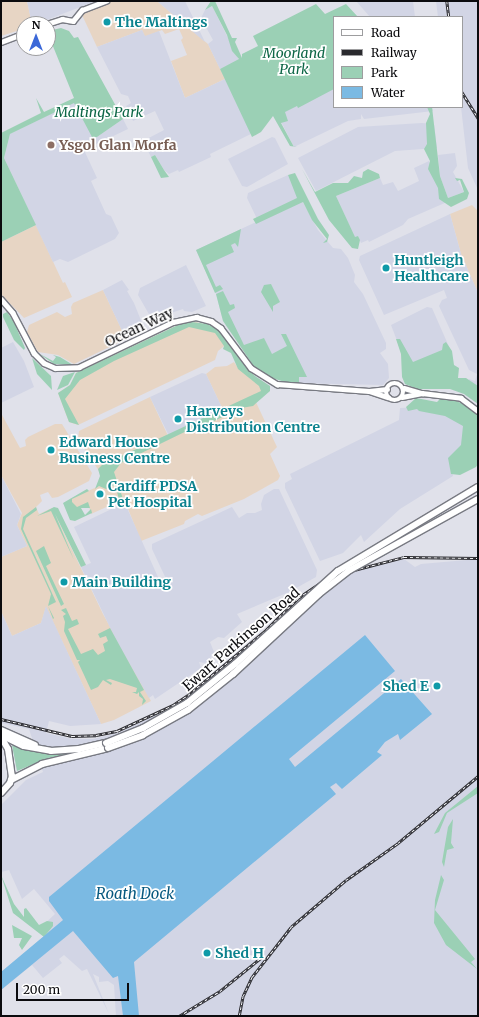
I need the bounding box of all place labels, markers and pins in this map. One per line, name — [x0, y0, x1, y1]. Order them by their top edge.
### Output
place label: The Maltings — [115, 14, 208, 30]
marker: The Maltings — [102, 17, 112, 27]
place label: Ysgol Glan Morfa — [59, 137, 177, 153]
marker: Ysgol Glan Morfa — [46, 140, 56, 150]
place label: Huntleigh Healthcare — [394, 252, 469, 284]
marker: Huntleigh Healthcare — [381, 263, 391, 273]
place label: Harveys Distribution Centre — [186, 403, 320, 436]
marker: Harveys Distribution Centre — [173, 414, 183, 424]
place label: Edward House Business Centre — [59, 434, 170, 466]
marker: Edward House Business Centre — [46, 445, 56, 455]
place label: Cardiff PDSA Pet Hospital — [108, 478, 197, 510]
marker: Cardiff PDSA Pet Hospital — [95, 489, 105, 499]
place label: Main Building — [72, 574, 171, 590]
marker: Main Building — [59, 577, 69, 587]
place label: Shed E — [382, 678, 429, 694]
marker: Shed E — [432, 681, 442, 691]
place label: Shed H — [215, 945, 264, 961]
marker: Shed H — [202, 948, 212, 958]

